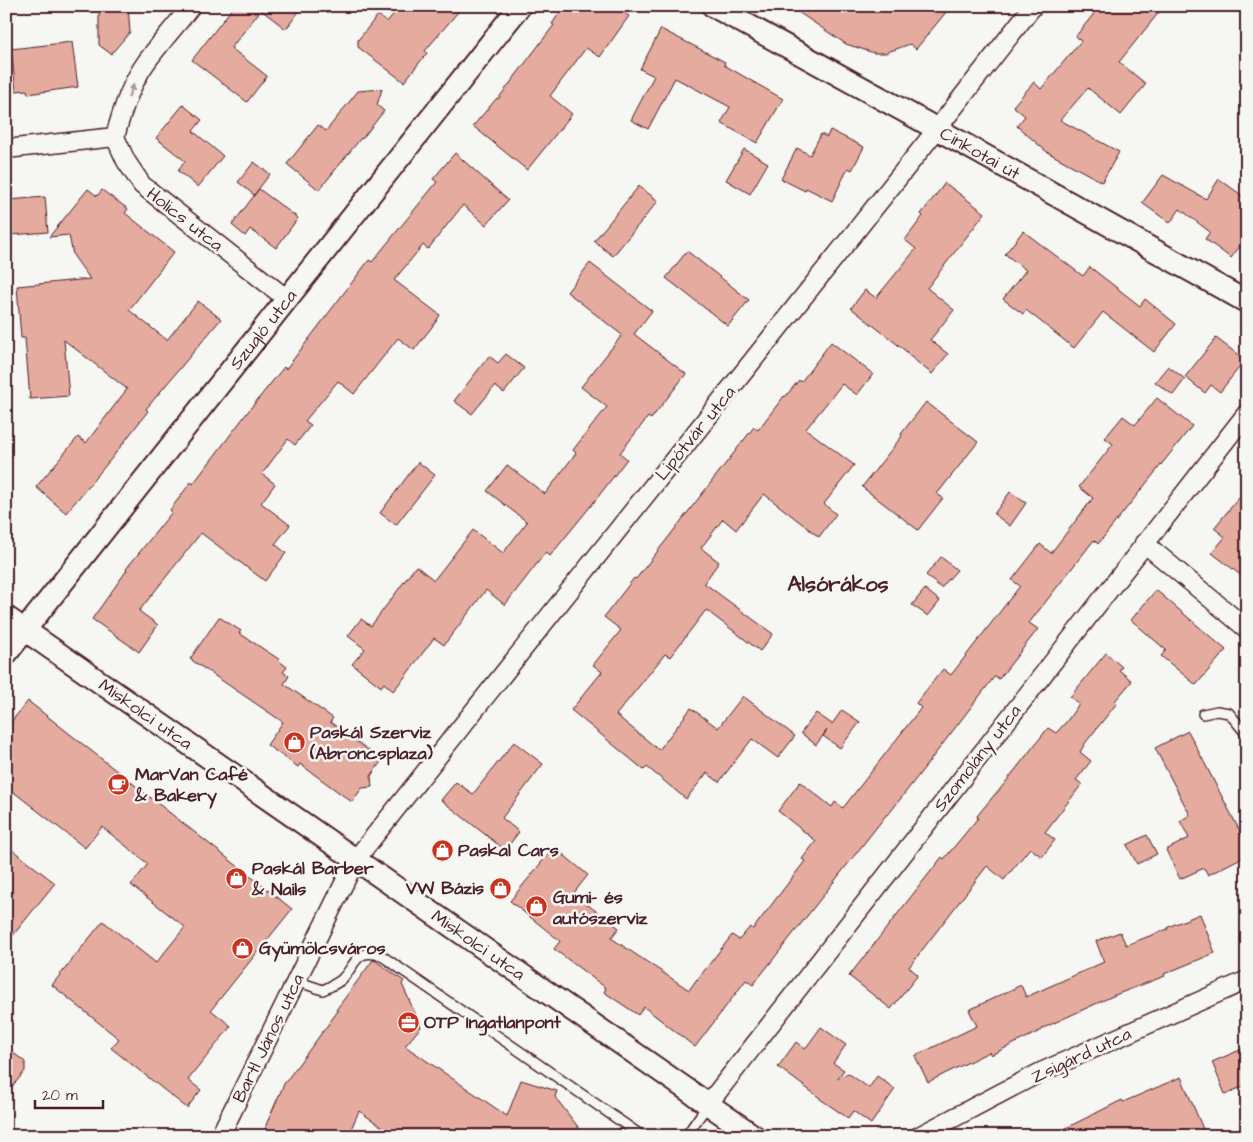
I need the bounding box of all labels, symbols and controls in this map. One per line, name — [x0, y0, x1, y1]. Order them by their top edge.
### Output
one-way arrow — [128, 84, 136, 98]
street label: Cinkotai út — [935, 121, 1025, 186]
street label: Holics utca — [141, 181, 228, 257]
street label: Szugló utca — [224, 284, 303, 375]
street label: Lipótvár utca — [649, 381, 741, 486]
district label: Alsórákos — [787, 569, 889, 600]
street label: Miskolci utca — [93, 673, 197, 756]
street label: Szomolány utca — [928, 699, 1028, 818]
place label: Paskál Szerviz (Abroncsplaza) — [309, 720, 434, 766]
shop icon: Paskál Szerviz (Abroncsplaza) — [282, 730, 306, 754]
place label: MarVan Café & Bakery — [134, 762, 248, 809]
cafe icon: MarVan Café & Bakery — [107, 772, 131, 796]
shop icon: Paskal Cars — [430, 838, 454, 862]
place label: Paskal Cars — [458, 838, 559, 863]
place label: Paskál Barber & Nails — [251, 856, 374, 902]
shop icon: Paskál Barber & Nails — [224, 866, 248, 890]
place label: VW Bázis — [405, 876, 484, 901]
shop icon: VW Bázis — [488, 876, 512, 900]
place label: Gumi- és autószerviz — [552, 885, 648, 931]
shop icon: Gumi- és autószerviz — [525, 895, 549, 919]
street label: Miskolci utca — [426, 904, 530, 987]
shop icon: Gyümölcsváros — [231, 936, 255, 960]
place label: Gyümölcsváros — [259, 936, 385, 962]
street label: Bartl János utca — [226, 970, 310, 1107]
office icon: OTP Ingatlanpont — [396, 1010, 420, 1034]
place label: OTP Ingatlanpont — [424, 1010, 562, 1036]
street label: Zsigárd utca — [1027, 1021, 1136, 1090]
scale bar — [35, 1077, 102, 1109]
text: 20 m — [42, 1085, 78, 1106]

